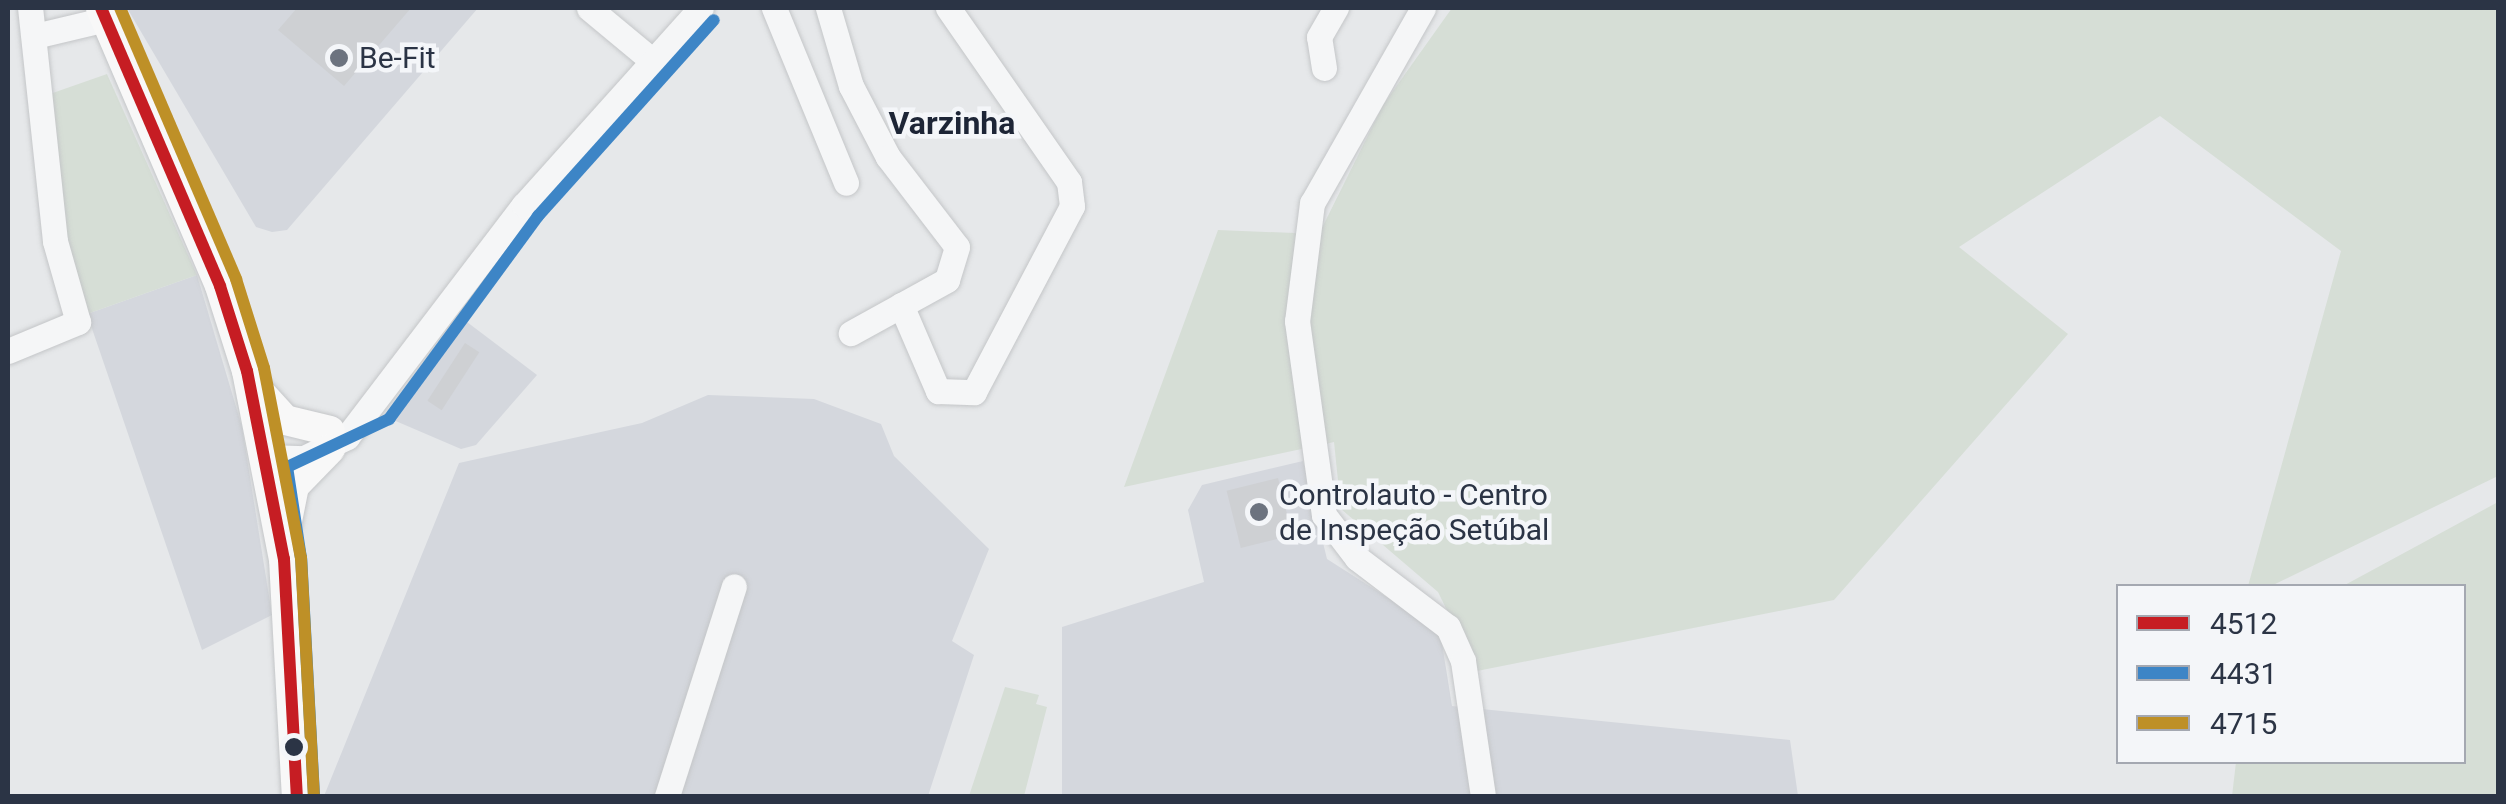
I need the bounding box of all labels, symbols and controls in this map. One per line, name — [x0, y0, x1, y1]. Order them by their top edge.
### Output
place label: Be-Fit — [359, 40, 436, 76]
marker: Be-Fit — [328, 47, 350, 69]
district label: Varzinha — [889, 104, 1015, 142]
place label: Controlauto - Centro de Inspeção Setúbal — [1279, 477, 1549, 548]
marker: Controlauto - Centro de Inspeção Setúbal — [1248, 501, 1270, 523]
legend — [2116, 584, 2466, 764]
text: 4512 — [2210, 606, 2277, 641]
text: 4431 — [2210, 656, 2277, 691]
text: 4715 — [2210, 706, 2277, 741]
unlabelled marker — [284, 737, 304, 757]

